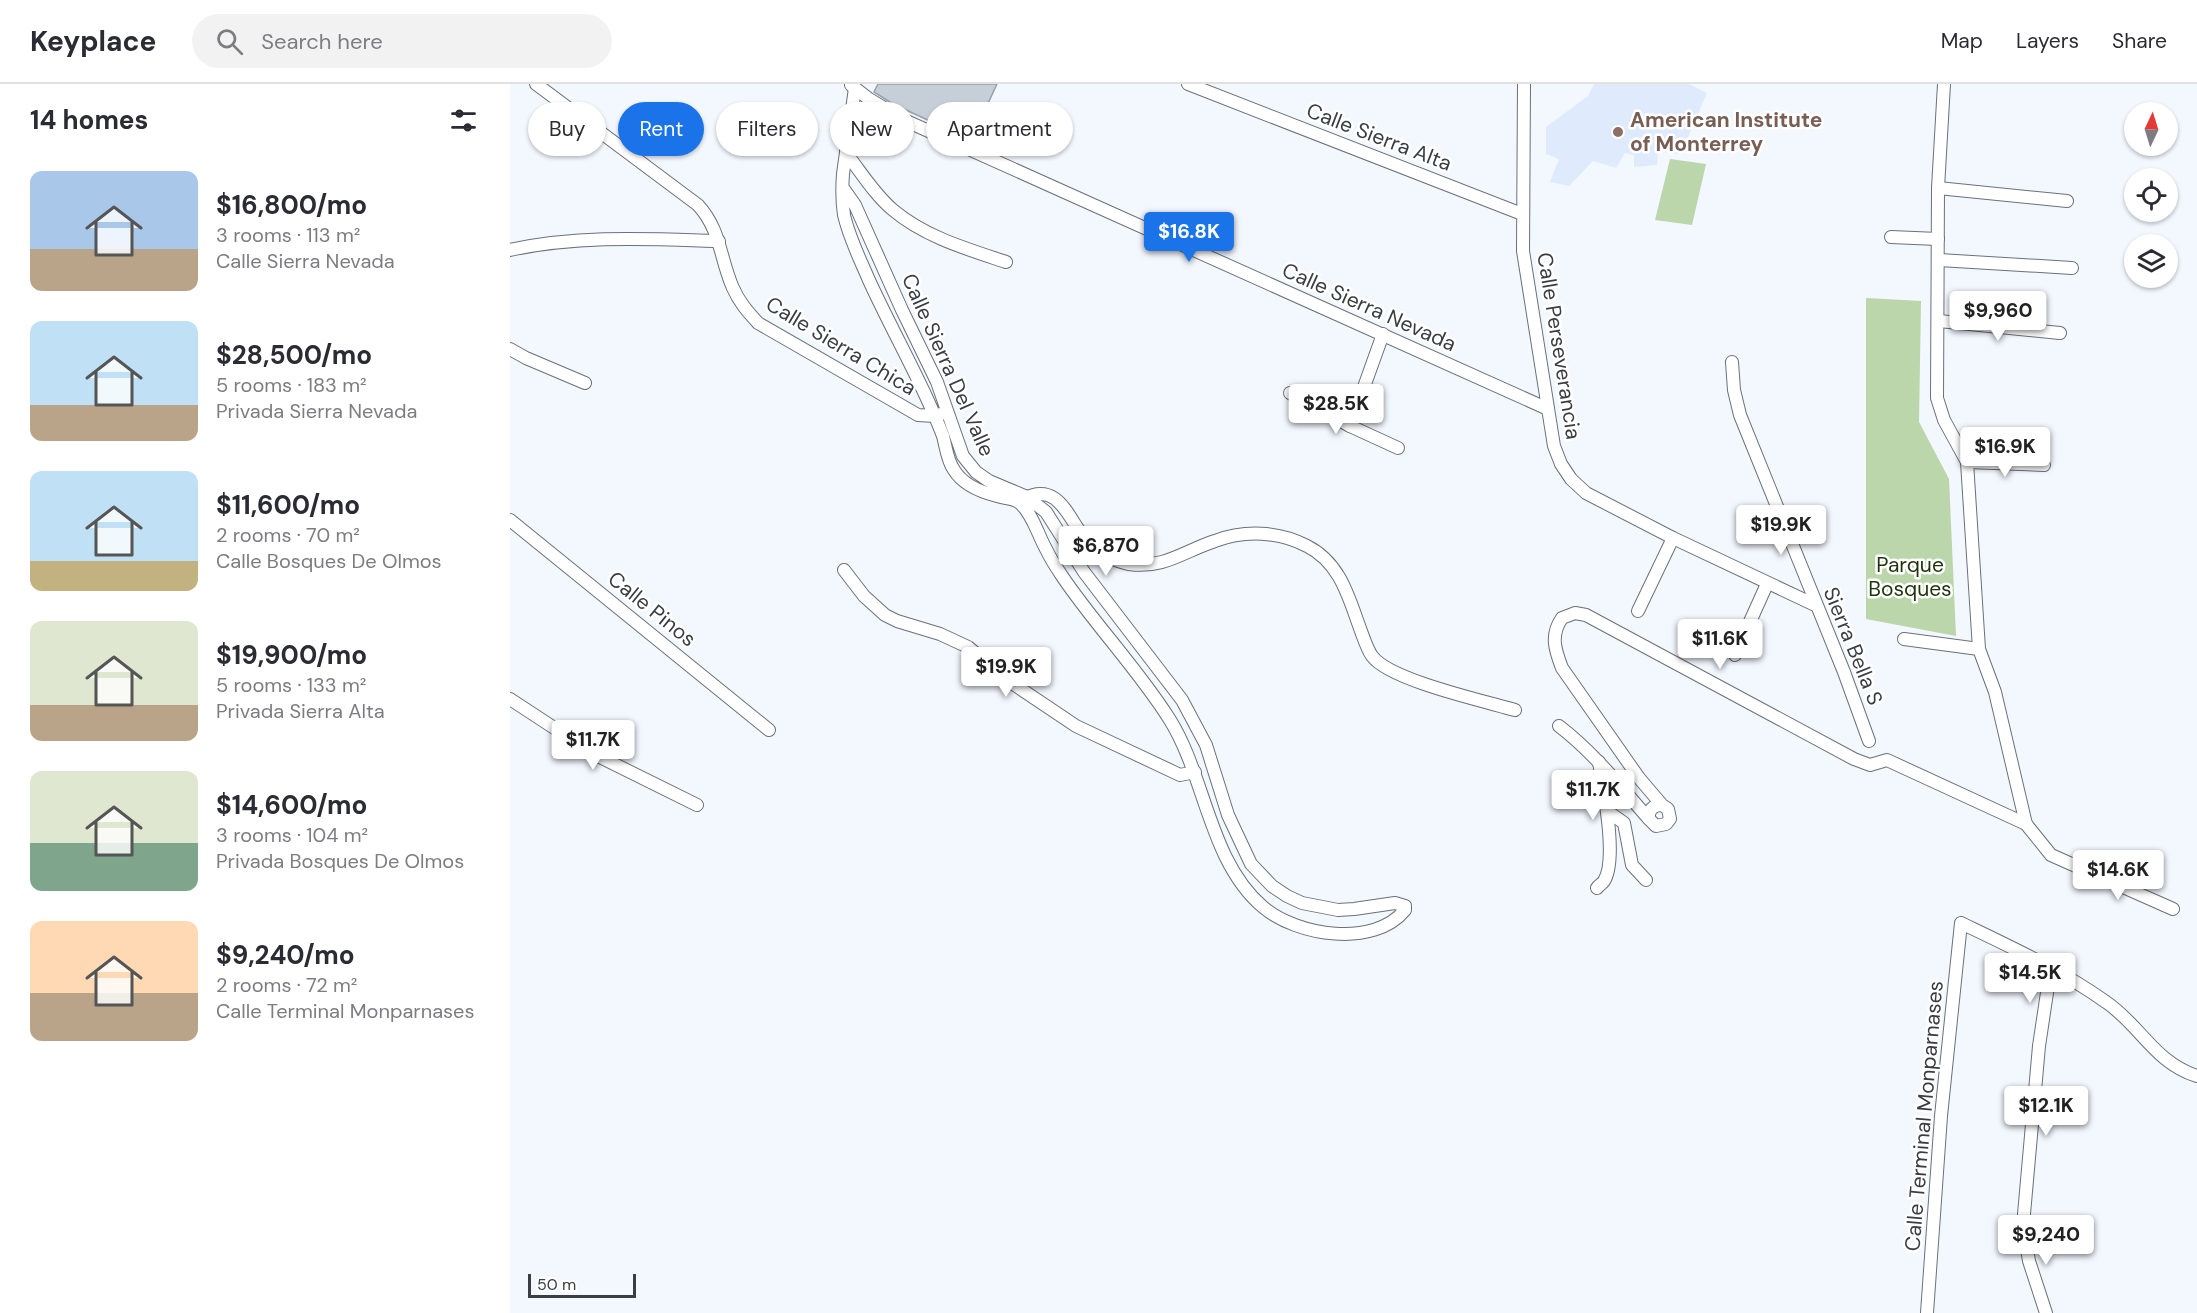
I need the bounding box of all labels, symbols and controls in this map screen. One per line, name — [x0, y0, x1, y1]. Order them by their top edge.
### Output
search box — [192, 14, 612, 68]
text: Keyplace — [30, 23, 156, 60]
icon: search — [213, 25, 246, 58]
text: Search here — [261, 27, 383, 56]
text: Map — [1941, 27, 1983, 55]
text: Layers — [2016, 27, 2079, 55]
text: Share — [2112, 27, 2167, 55]
street label: Calle Sierra Alta — [1302, 96, 1456, 178]
chip: Buy — [528, 102, 606, 156]
chip: Rent — [618, 102, 704, 156]
chip: Filters — [716, 102, 818, 156]
chip: New — [830, 102, 914, 156]
chip: Apartment — [926, 102, 1073, 156]
north arrow — [2124, 102, 2178, 156]
map controls — [2124, 102, 2178, 288]
text: 14 homes — [30, 103, 148, 137]
icon: filters — [447, 104, 480, 137]
place label: American Institute of Monterrey — [1630, 106, 1822, 158]
marker: American Institute of Monterrey — [1611, 125, 1625, 139]
button: locate — [2124, 168, 2178, 222]
text: $16,800/mo — [216, 188, 367, 222]
icon: home — [78, 195, 150, 267]
pin: $16.8K — [1140, 212, 1238, 263]
text: $16.8K — [1158, 218, 1220, 244]
text: 3 rooms · 113 m² — [216, 222, 360, 248]
button: layers — [2124, 234, 2178, 288]
text: Calle Sierra Nevada — [216, 248, 395, 274]
street label: Calle Perseverancia — [1530, 251, 1588, 441]
street label: Calle Sierra Nevada — [1278, 256, 1460, 358]
street label: Calle Sierra Del Valle — [895, 269, 1001, 461]
street label: Calle Sierra Chica — [761, 290, 921, 402]
pin: $9,960 — [1949, 291, 2047, 342]
text: $9,960 — [1963, 297, 2033, 323]
text: $28,500/mo — [216, 338, 372, 372]
icon: home — [78, 345, 150, 417]
text: 5 rooms · 183 m² — [216, 372, 367, 398]
pin: $28.5K — [1287, 384, 1385, 435]
text: $28.5K — [1303, 390, 1369, 416]
text: Privada Sierra Nevada — [216, 398, 417, 424]
pin: $16.9K — [1956, 427, 2054, 478]
text: $16.9K — [1974, 433, 2036, 459]
text: $11,600/mo — [216, 488, 360, 522]
icon: home — [78, 495, 150, 567]
pin: $19.9K — [1732, 505, 1830, 556]
text: $19.9K — [1750, 511, 1812, 537]
text: 2 rooms · 70 m² — [216, 522, 360, 548]
pin: $6,870 — [1057, 526, 1155, 577]
text: $6,870 — [1073, 532, 1139, 558]
text: Calle Bosques De Olmos — [216, 548, 442, 574]
park label: Parque Bosques — [1868, 551, 1952, 603]
street label: Calle Pinos — [602, 565, 702, 653]
street label: Sierra Bella S — [1817, 583, 1889, 709]
pin: $11.6K — [1671, 619, 1769, 670]
text: $11.6K — [1692, 625, 1748, 651]
text: $19,900/mo — [216, 638, 367, 672]
icon: home — [78, 645, 150, 717]
pin: $19.9K — [957, 647, 1055, 698]
text: $19.9K — [975, 653, 1037, 679]
text: 5 rooms · 133 m² — [216, 672, 366, 698]
text: Privada Sierra Alta — [216, 698, 385, 724]
pin: $11.7K — [544, 720, 642, 771]
text: $11.7K — [566, 726, 620, 752]
pin: $11.7K — [1544, 770, 1642, 821]
text: $11.7K — [1566, 776, 1620, 802]
text: $14,600/mo — [216, 788, 367, 822]
icon: home — [78, 795, 150, 867]
text: 3 rooms · 104 m² — [216, 822, 368, 848]
text: Privada Bosques De Olmos — [216, 848, 464, 874]
pin: $14.6K — [2069, 850, 2167, 901]
text: $14.6K — [2087, 856, 2149, 882]
text: $9,240/mo — [216, 938, 355, 972]
icon: home — [78, 945, 150, 1017]
pin: $14.5K — [1981, 953, 2079, 1004]
text: $14.5K — [1999, 959, 2061, 985]
text: 2 rooms · 72 m² — [216, 972, 357, 998]
street label: Calle Terminal Monparnases — [1898, 980, 1950, 1252]
text: Calle Terminal Monparnases — [216, 998, 475, 1024]
pin: $12.1K — [1997, 1086, 2095, 1137]
text: $12.1K — [2018, 1092, 2074, 1118]
pin: $9,240 — [1997, 1215, 2095, 1266]
text: $9,240 — [2012, 1221, 2080, 1247]
scale bar — [528, 1271, 636, 1298]
text: 50 m — [537, 1274, 576, 1295]

